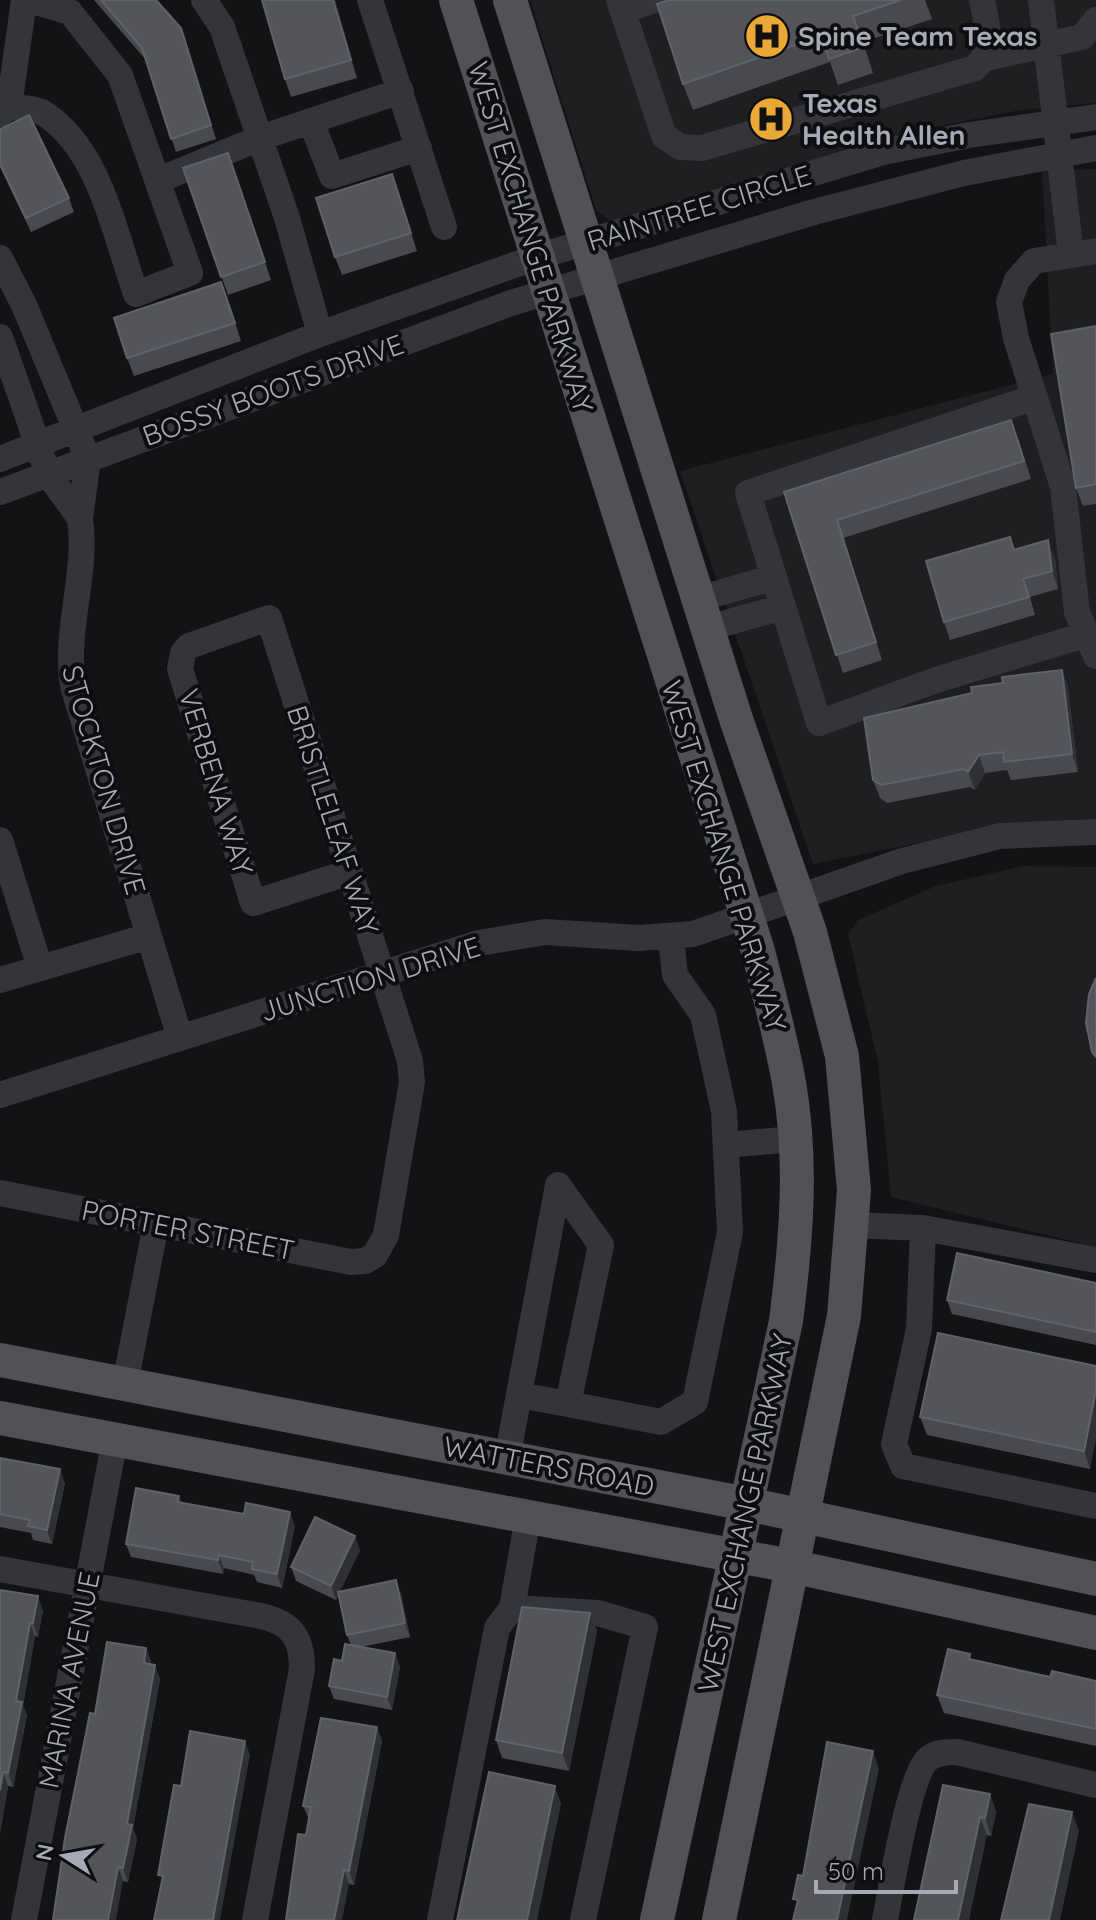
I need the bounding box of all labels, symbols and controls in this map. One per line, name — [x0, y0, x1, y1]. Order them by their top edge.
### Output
hospital icon: Spine Team Texas — [743, 12, 791, 60]
place label: Spine Team Texas — [798, 18, 1037, 53]
street label: WEST EXCHANGE PARKWAY — [461, 57, 602, 417]
place label: Texas Health Allen — [802, 85, 965, 152]
hospital icon: Texas Health Allen — [747, 95, 795, 143]
street label: RAINTREE CIRCLE — [583, 157, 815, 258]
street label: BOSSY BOOTS DRIVE — [137, 326, 408, 453]
street label: STOCKTON DRIVE — [55, 661, 154, 899]
street label: WEST EXCHANGE PARKWAY — [654, 676, 795, 1036]
street label: VERBENA WAY — [172, 685, 261, 879]
street label: BRISTLELEAF WAY — [280, 701, 387, 939]
street label: JUNCTION DRIVE — [256, 928, 484, 1029]
street label: PORTER STREET — [79, 1192, 297, 1267]
street label: WEST EXCHANGE PARKWAY — [689, 1330, 800, 1695]
street label: WATTERS ROAD — [441, 1428, 657, 1503]
street label: MARINA AVENUE — [30, 1569, 107, 1791]
north arrow — [24, 1816, 104, 1896]
text: N — [29, 1842, 60, 1863]
scale bar — [816, 1844, 956, 1894]
text: 50 m — [828, 1856, 884, 1886]

